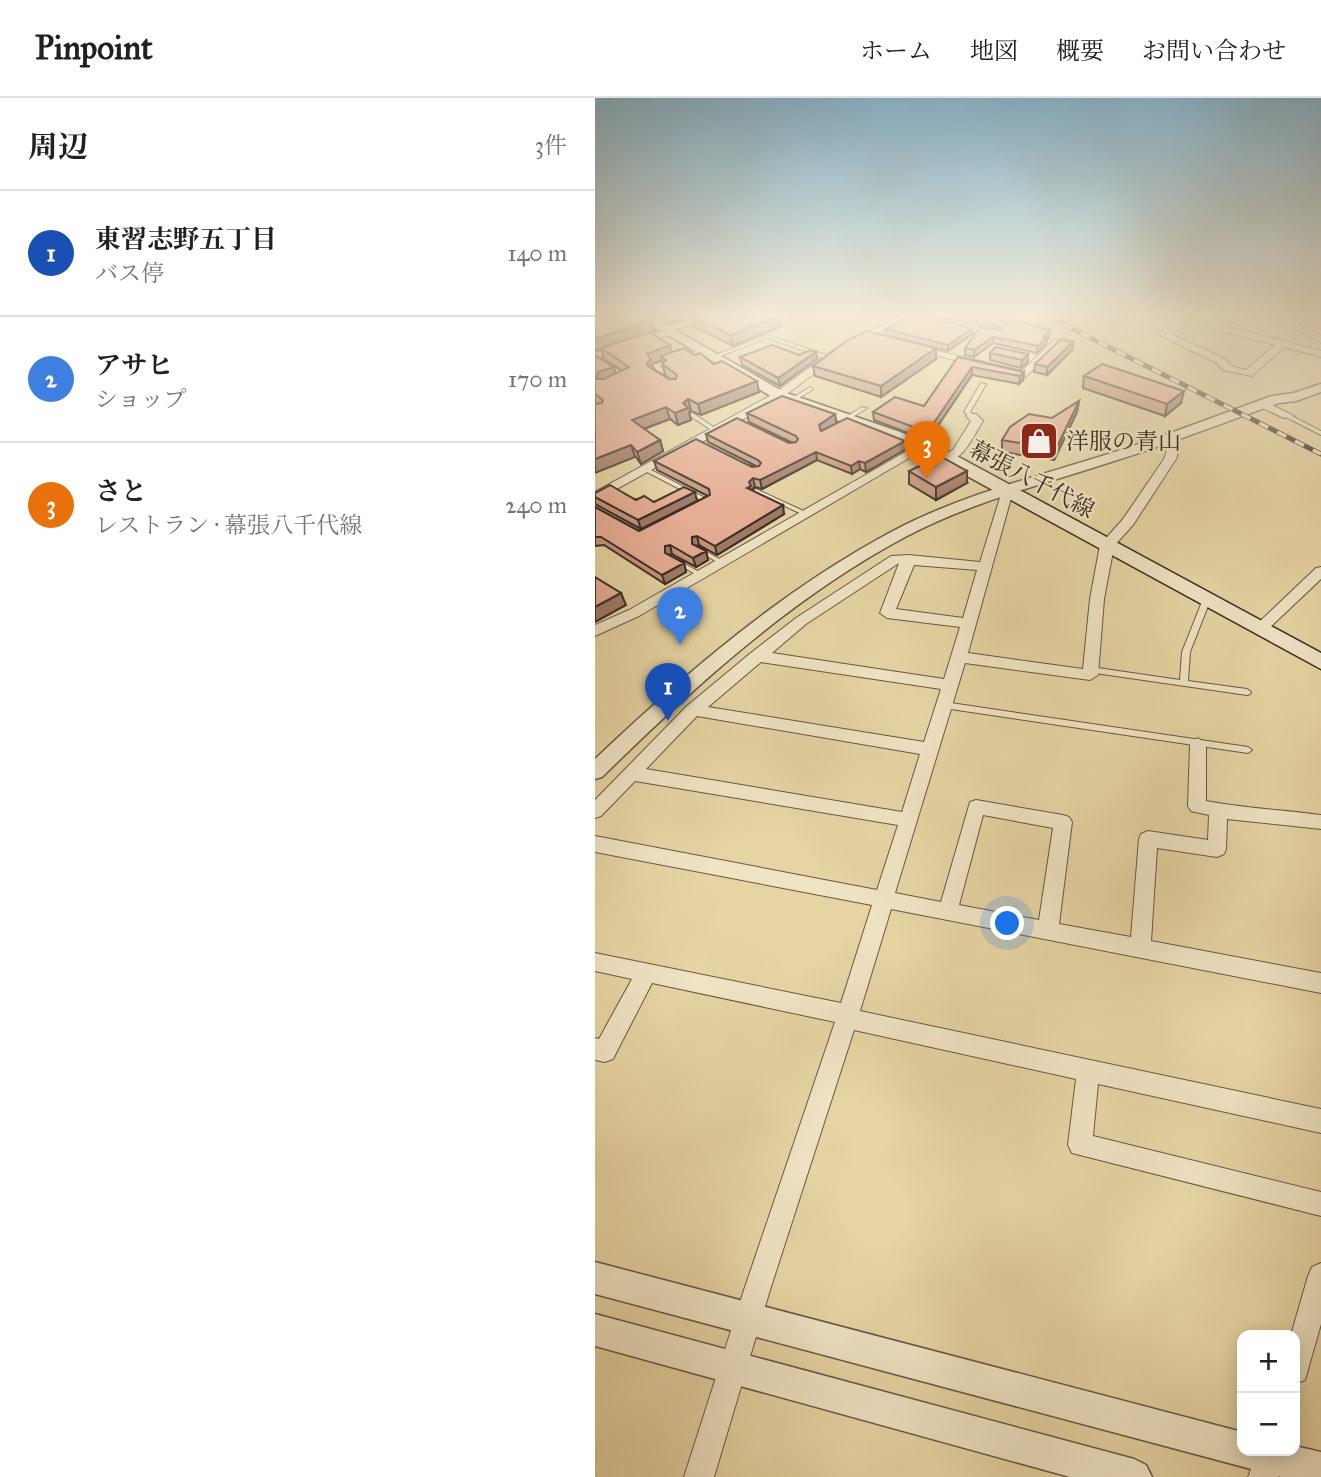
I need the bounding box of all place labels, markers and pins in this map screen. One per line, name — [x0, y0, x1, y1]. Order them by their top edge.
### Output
shop icon: 洋服の青山 — [1018, 420, 1060, 462]
pin: 3 — [904, 421, 950, 479]
place label: 洋服の青山 — [1066, 427, 1181, 455]
pin: 2 — [657, 587, 703, 645]
pin: 1 — [645, 663, 691, 721]

